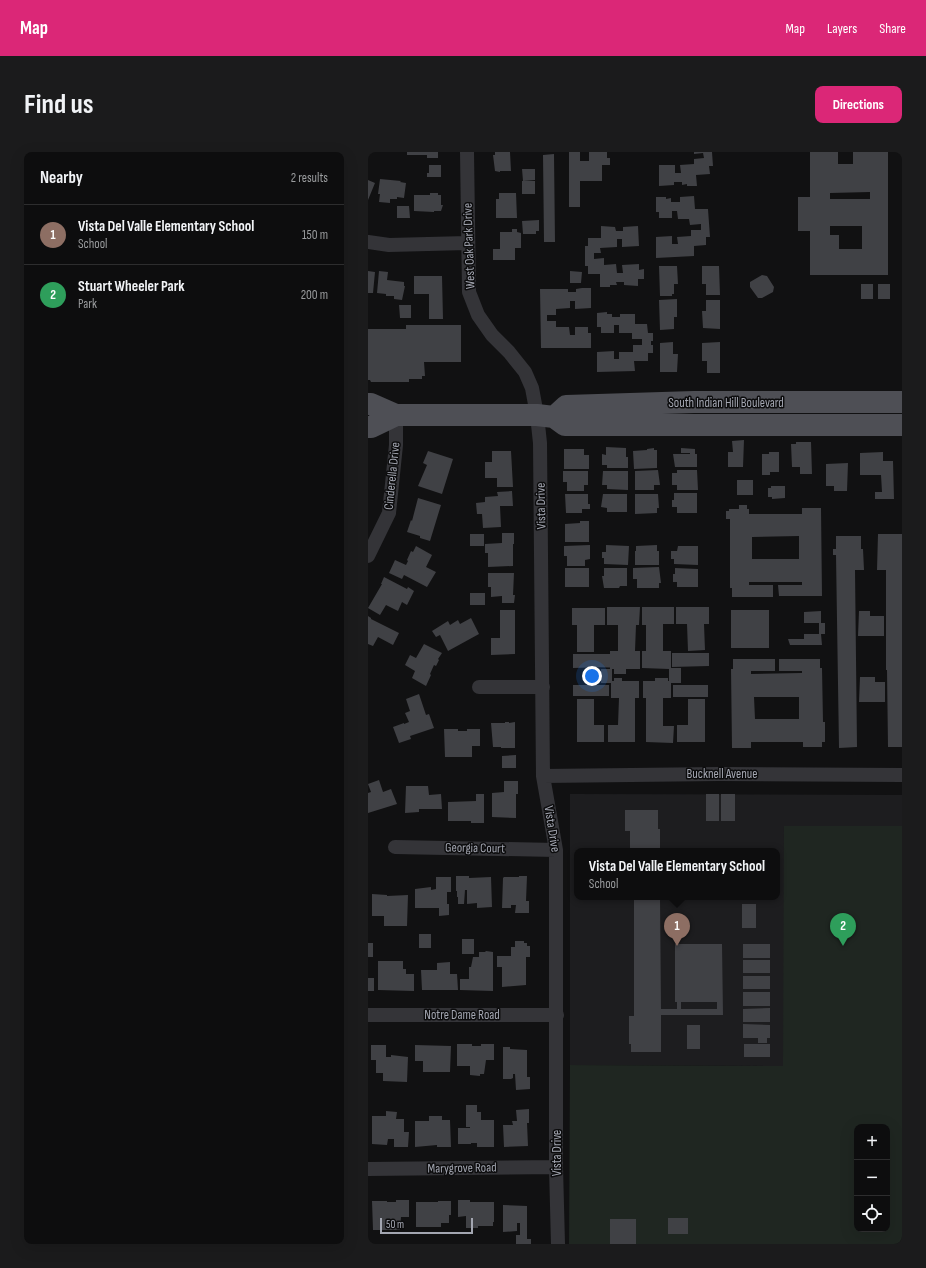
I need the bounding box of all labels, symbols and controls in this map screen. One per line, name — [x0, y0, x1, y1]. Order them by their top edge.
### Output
text: Map — [20, 17, 48, 40]
text: Map — [785, 20, 805, 37]
text: Layers — [827, 20, 857, 37]
text: Share — [879, 20, 906, 37]
button: Directions — [815, 86, 902, 123]
text: Find us — [24, 88, 93, 121]
text: Nearby — [40, 168, 83, 188]
text: 2 results — [291, 170, 328, 186]
street label: West Oak Park Drive — [459, 203, 479, 289]
text: Vista Del Valle Elementary School — [78, 217, 254, 236]
text: 1 — [50, 227, 56, 243]
text: 150 m — [302, 227, 328, 243]
text: School — [78, 236, 108, 252]
text: Stuart Wheeler Park — [78, 277, 185, 296]
text: 2 — [50, 287, 56, 303]
text: 200 m — [301, 287, 328, 303]
text: Park — [78, 296, 97, 312]
street label: South Indian Hill Boulevard — [668, 395, 784, 411]
street label: Cinderella Drive — [380, 441, 404, 511]
street label: Vista Drive — [533, 483, 549, 529]
your location — [582, 666, 602, 686]
street label: Bucknell Avenue — [687, 766, 757, 782]
street label: Vista Drive — [540, 805, 564, 853]
street label: Georgia Court — [445, 839, 505, 857]
popup — [574, 848, 780, 900]
text: Vista Del Valle Elementary School — [589, 857, 765, 876]
text: School — [589, 876, 618, 892]
pin: 1 — [664, 913, 690, 946]
pin: 2 — [830, 913, 856, 946]
street label: Notre Dame Road — [424, 1007, 500, 1023]
map controls — [854, 1124, 890, 1232]
button: + — [854, 1124, 890, 1160]
street label: Vista Drive — [549, 1130, 565, 1176]
street label: Marygrove Road — [427, 1159, 497, 1177]
button: − — [854, 1160, 890, 1196]
button: locate — [854, 1196, 890, 1232]
scale bar — [380, 1216, 473, 1235]
text: 50 m — [386, 1218, 404, 1231]

